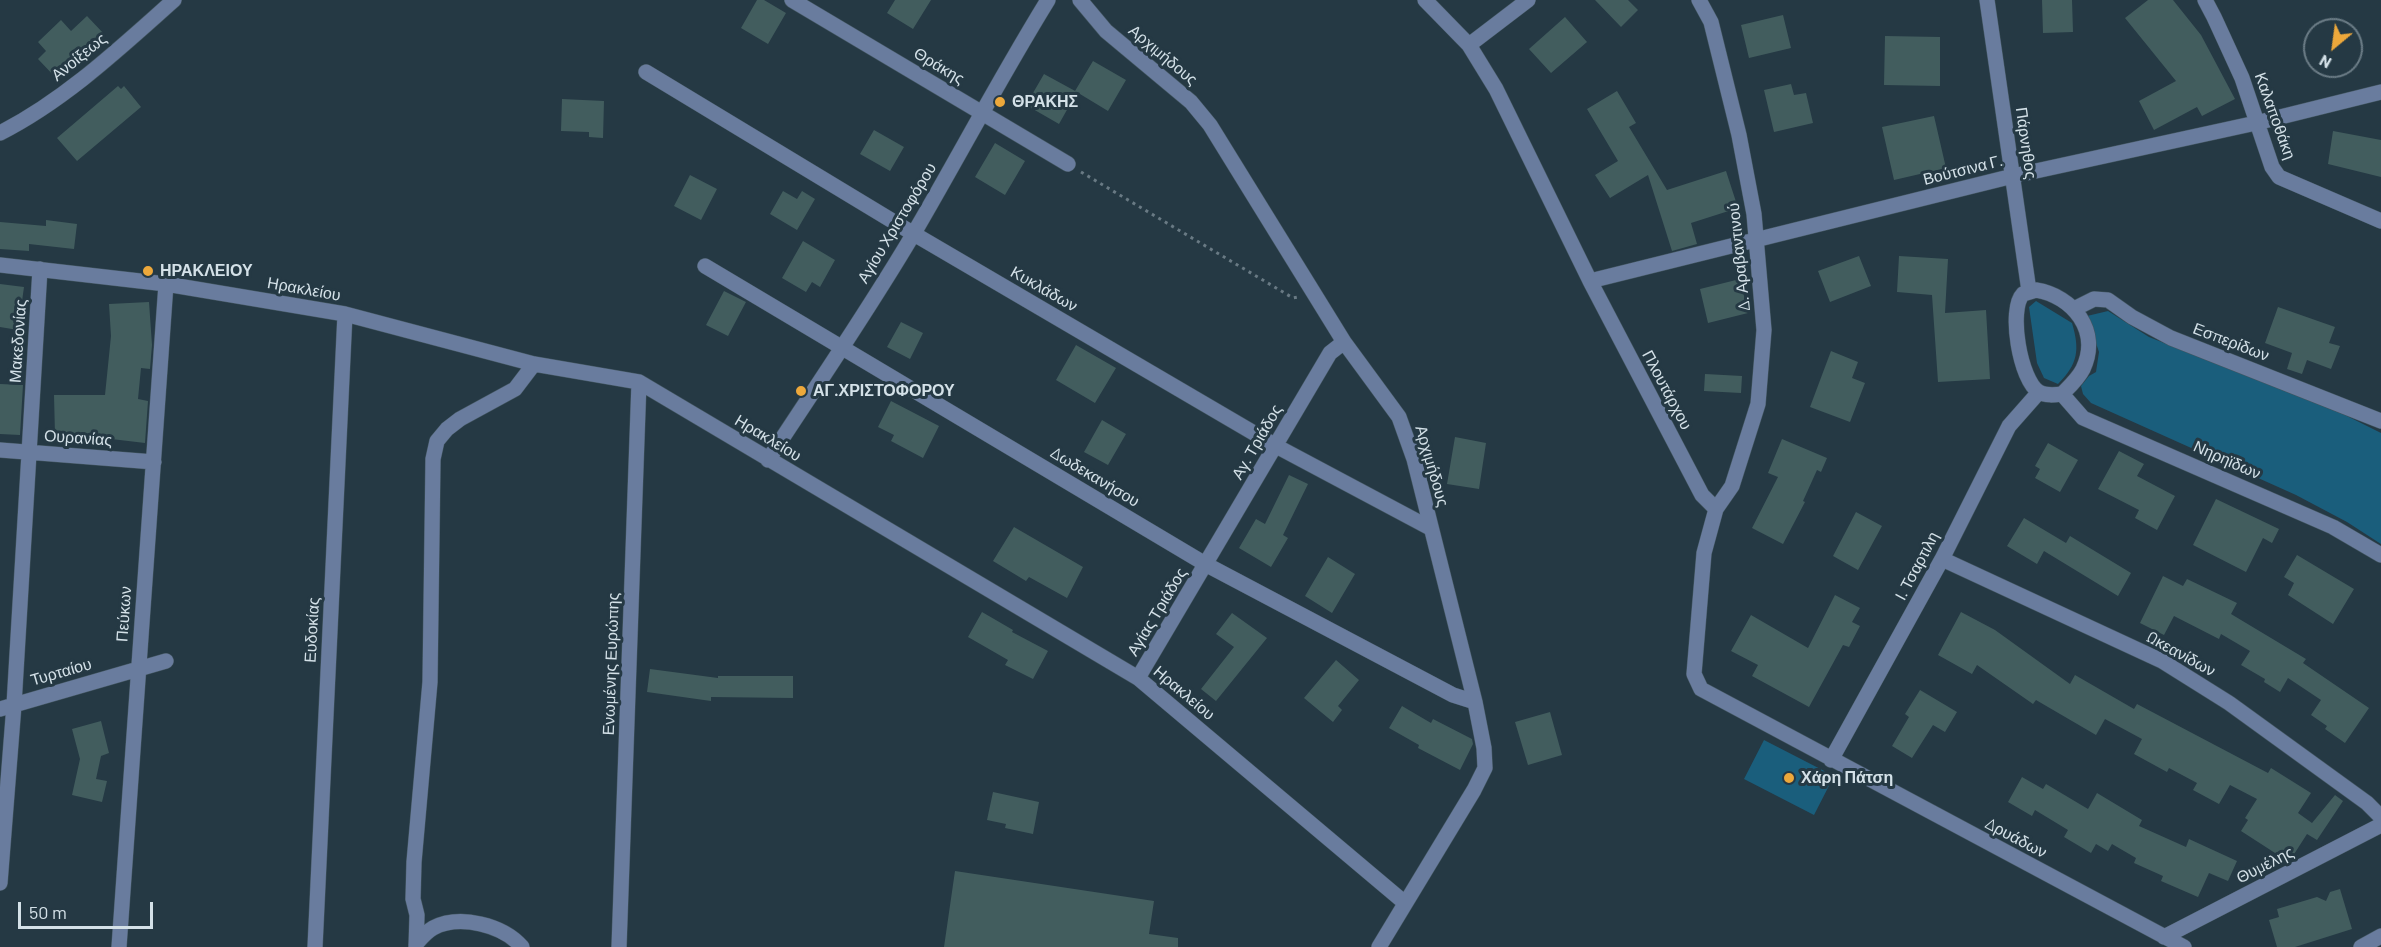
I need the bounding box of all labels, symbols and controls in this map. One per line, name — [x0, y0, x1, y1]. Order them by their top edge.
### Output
north arrow — [2303, 18, 2363, 78]
street label: Αρχιμήδους — [1125, 21, 1201, 89]
street label: Ανοίξεως — [48, 29, 110, 85]
street label: Θράκης — [910, 44, 968, 88]
text: N — [2316, 52, 2334, 73]
street label: Καλαποθάκη — [2250, 70, 2300, 162]
place label: ΘΡΑΚΗΣ — [1012, 92, 1078, 112]
marker: ΘΡΑΚΗΣ — [993, 95, 1007, 109]
street label: Πάρνηθος — [2011, 106, 2041, 180]
street label: Βούτσινα Γ. — [1921, 151, 2005, 189]
street label: Αγίου Χριστοφόρου — [853, 159, 941, 287]
street label: Δ. Αραβαντινού — [1724, 202, 1754, 312]
place label: ΗΡΑΚΛΕΙΟΥ — [160, 261, 253, 281]
street label: Κυκλάδων — [1007, 262, 1081, 316]
marker: ΗΡΑΚΛΕΙΟΥ — [141, 264, 155, 278]
street label: Ηρακλείου — [266, 273, 342, 305]
street label: Μακεδονίας — [5, 298, 31, 384]
street label: Εσπερίδων — [2190, 319, 2272, 365]
street label: Πλουτάρχου — [1638, 347, 1696, 433]
place label: ΑΓ.ΧΡΙΣΤΟΦΟΡΟΥ — [813, 381, 955, 401]
marker: ΑΓ.ΧΡΙΣΤΟΦΟΡΟΥ — [794, 384, 808, 398]
street label: Αγ. Τριάδος — [1228, 401, 1286, 483]
street label: Ηρακλείου — [731, 411, 805, 465]
street label: Αρχιμήδους — [1411, 423, 1453, 509]
street label: Ουρανίας — [43, 426, 113, 450]
street label: Νηρηϊδων — [2190, 437, 2264, 483]
street label: Δωδεκανήσου — [1047, 443, 1143, 511]
street label: Ι. Τσαρτιλη — [1891, 528, 1943, 604]
street label: Αγίας Τριάδος — [1123, 564, 1191, 660]
street label: Πεύκων — [112, 586, 136, 642]
street label: Ενωμένης Ευρώπης — [599, 592, 623, 736]
street label: Ευδοκίας — [301, 597, 323, 663]
street label: Ωκεανίδων — [2143, 627, 2219, 681]
street label: Τυρταίου — [28, 654, 94, 690]
street label: Ηρακλείου — [1149, 662, 1219, 724]
place label: Χάρη Πάτση — [1801, 768, 1893, 788]
marker: Χάρη Πάτση — [1782, 771, 1796, 785]
street label: Δρυάδων — [1982, 814, 2050, 862]
street label: Θυμέλης — [2233, 842, 2297, 888]
scale bar — [21, 890, 156, 928]
text: 50 m — [29, 901, 67, 923]

